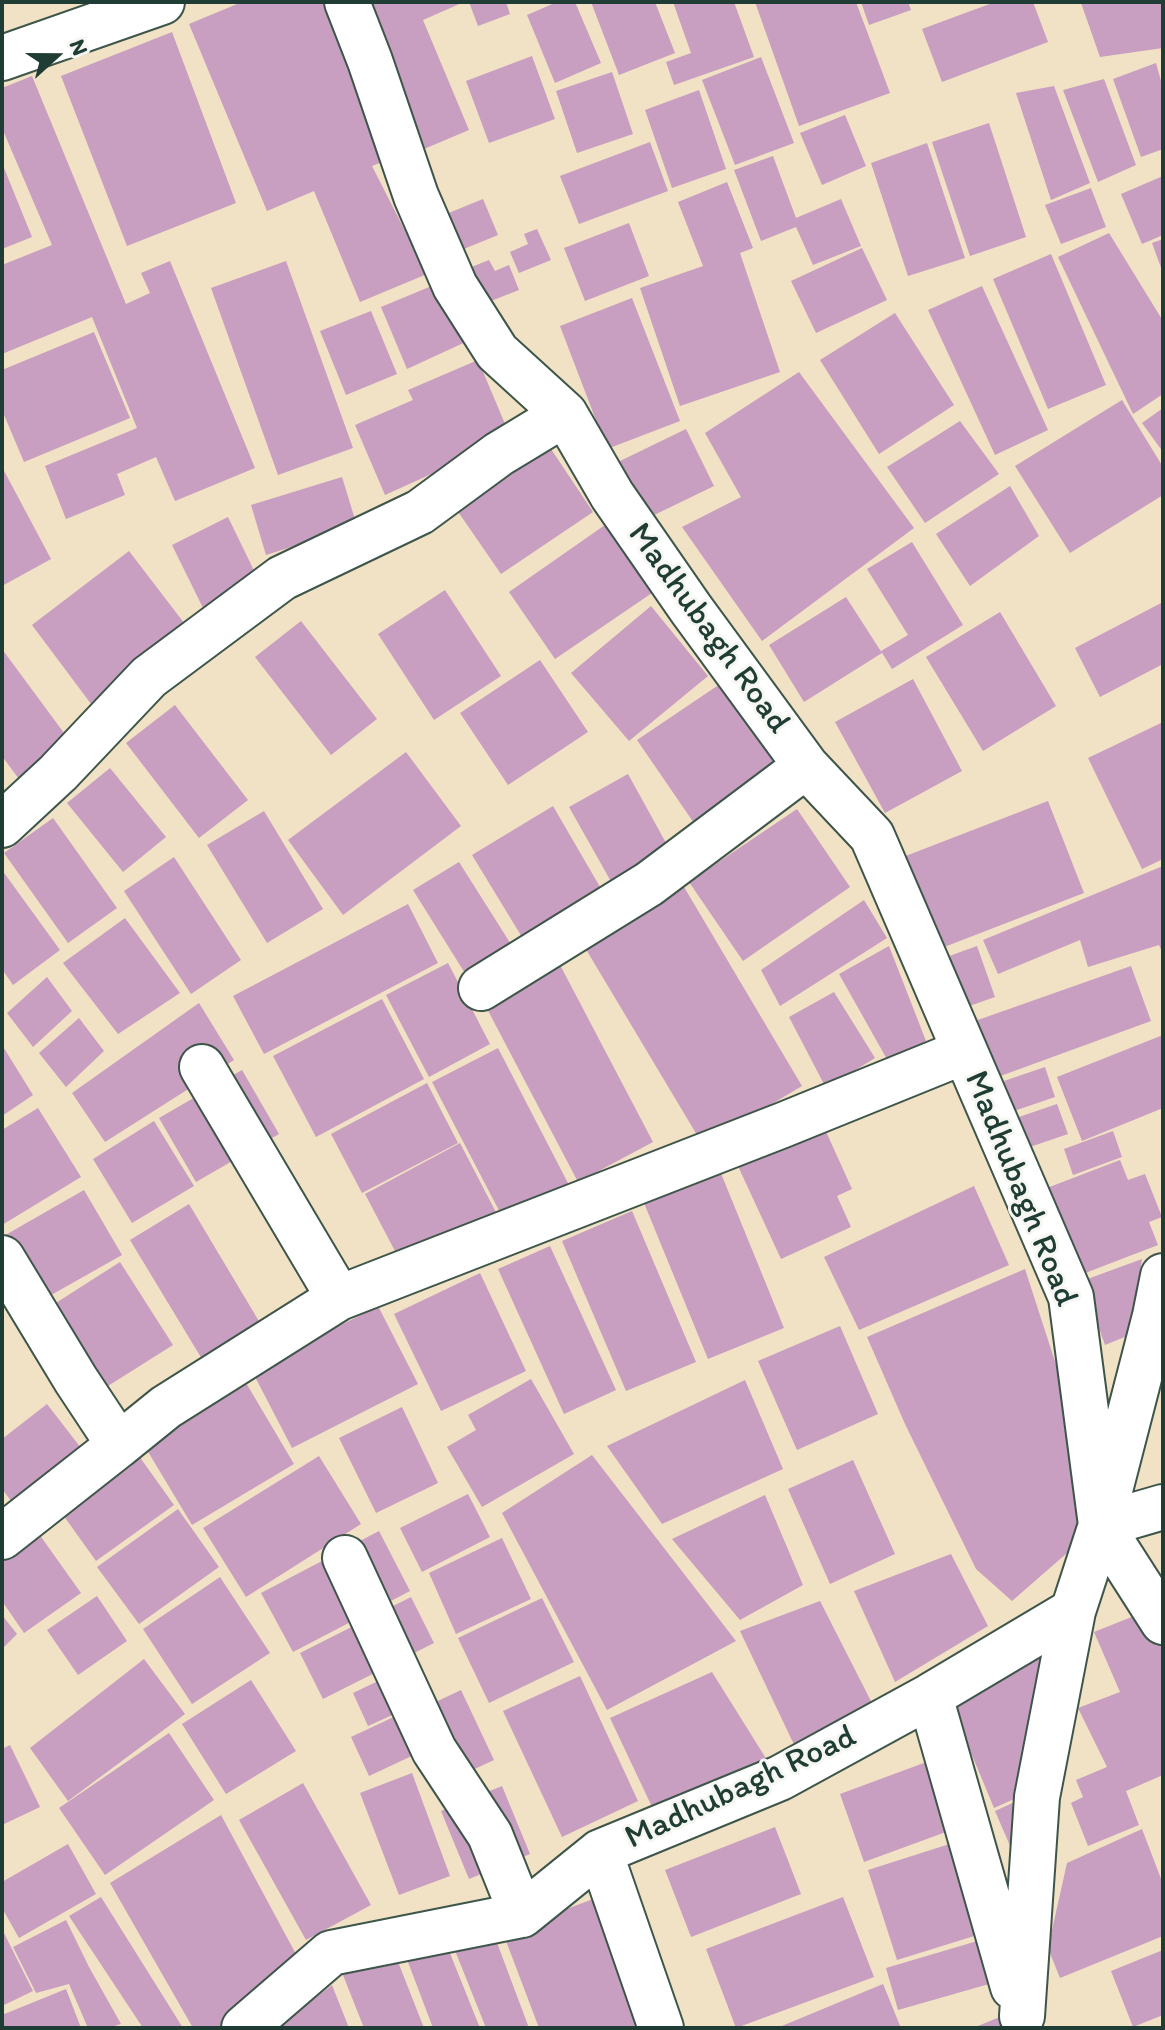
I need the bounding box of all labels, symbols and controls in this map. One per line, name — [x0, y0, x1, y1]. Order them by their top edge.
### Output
north arrow — [16, 16, 96, 96]
text: N — [64, 35, 94, 59]
street label: Madhubagh Road — [618, 516, 798, 742]
street label: Madhubagh Road — [954, 1065, 1086, 1313]
street label: Madhubagh Road — [619, 1717, 863, 1859]

